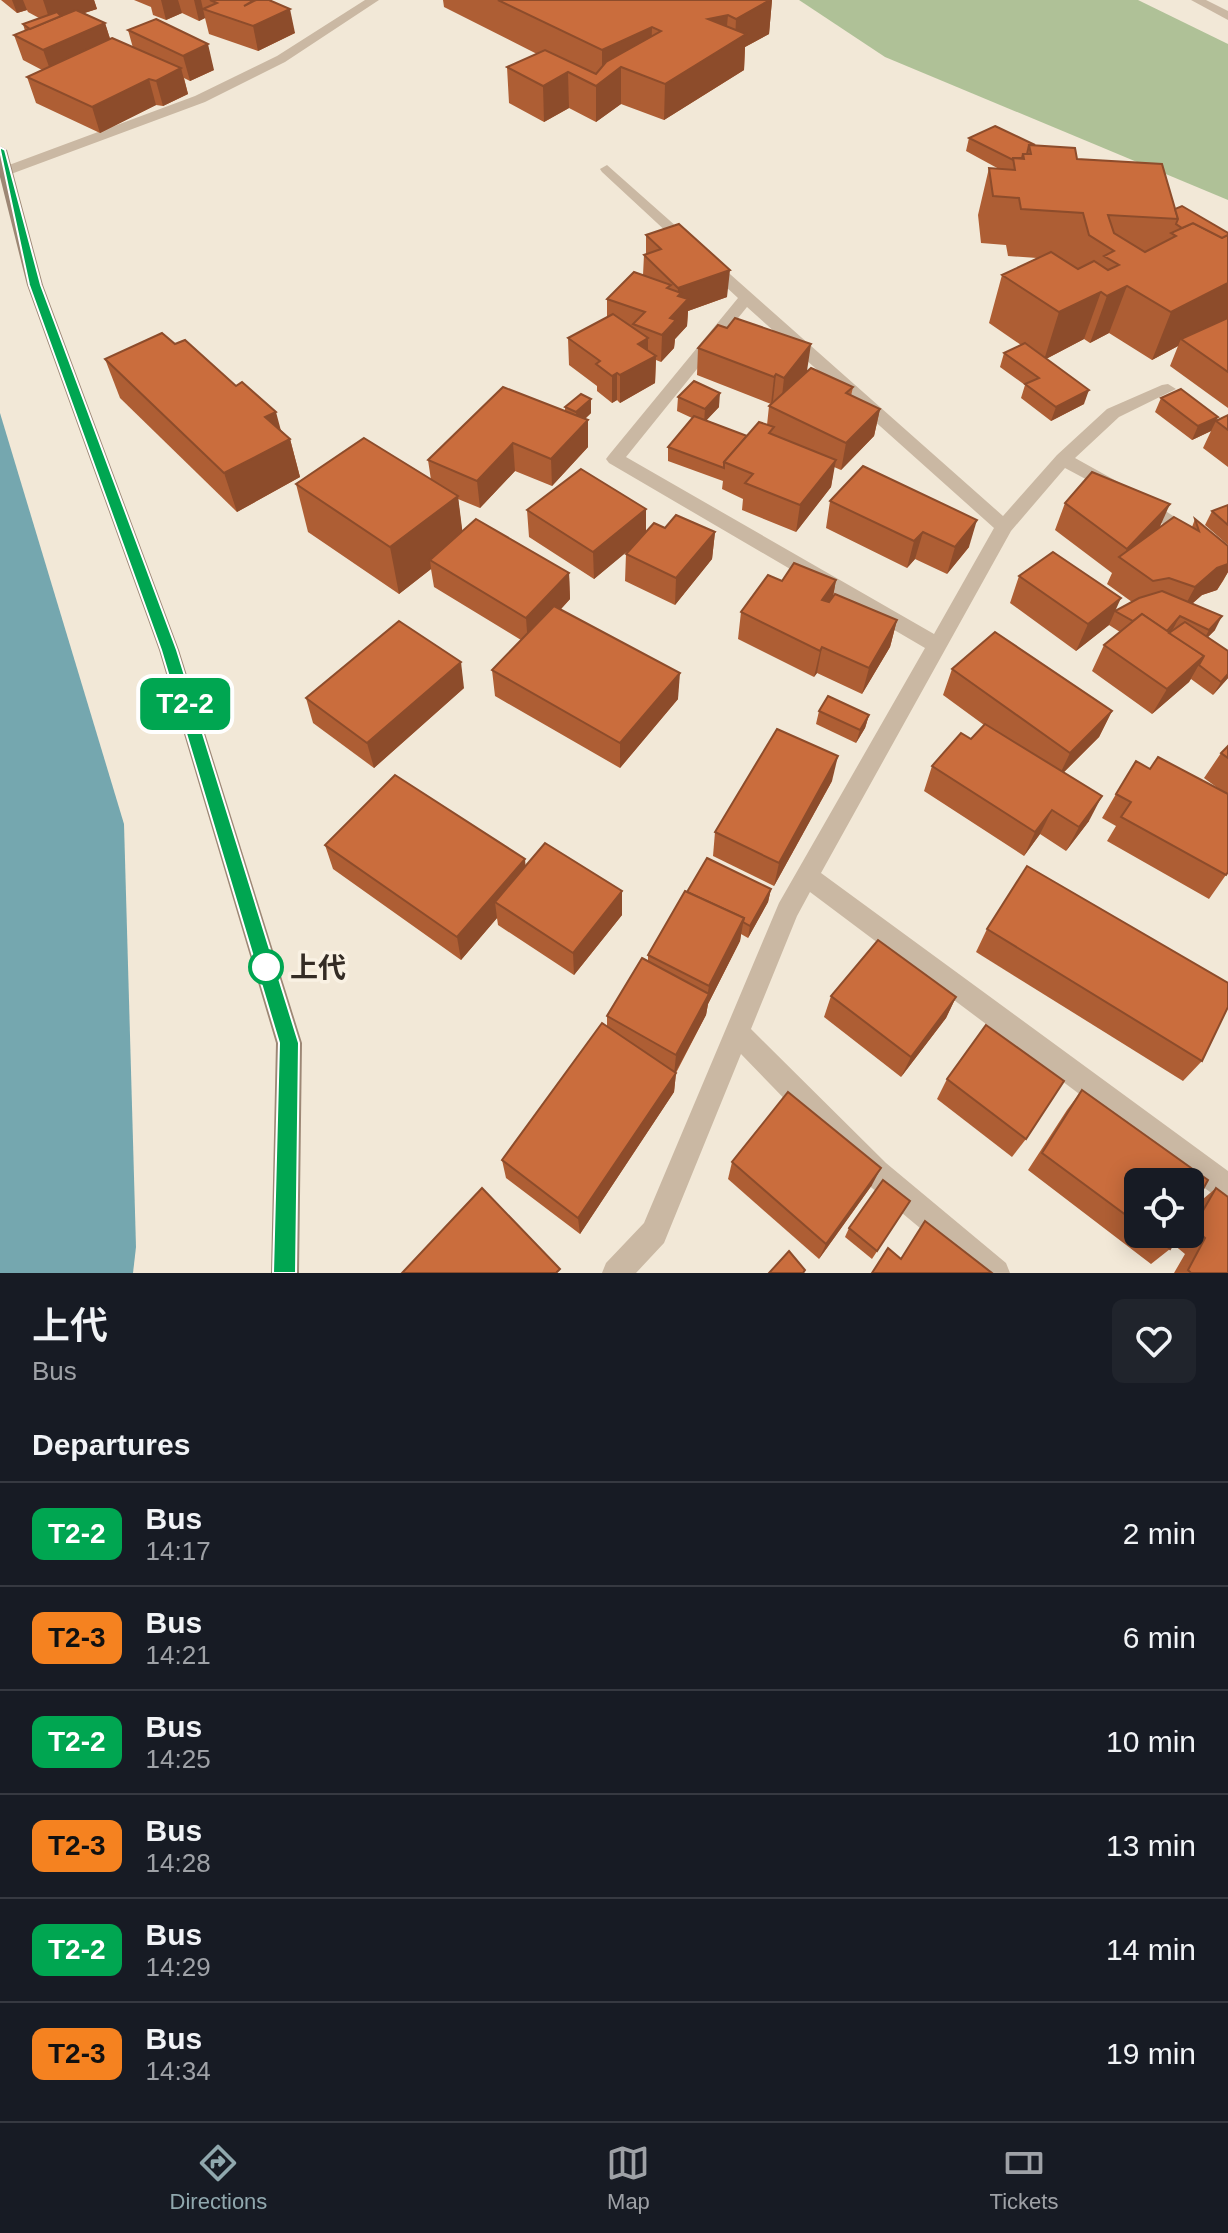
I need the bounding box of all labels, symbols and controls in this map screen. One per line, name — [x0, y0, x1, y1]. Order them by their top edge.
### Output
line badge: T2-2 — [129, 678, 241, 730]
text: T2-2 — [156, 688, 214, 719]
marker: 上代 — [249, 950, 283, 984]
place label: 上代 — [290, 952, 346, 983]
map controls — [1124, 1168, 1204, 1248]
button: locate — [1124, 1168, 1204, 1248]
button: heart — [1112, 1299, 1196, 1383]
text: 上代 — [32, 1305, 108, 1347]
text: Bus — [32, 1356, 77, 1386]
text: Departures — [32, 1428, 190, 1461]
text: Bus — [146, 1502, 202, 1535]
text: 2 min — [1123, 1517, 1196, 1550]
text: T2-2 — [48, 1518, 106, 1549]
text: 14:17 — [146, 1536, 211, 1566]
text: Bus — [146, 1606, 202, 1639]
text: 6 min — [1123, 1621, 1196, 1654]
text: T2-3 — [48, 1622, 106, 1653]
text: 14:21 — [146, 1640, 211, 1670]
text: Bus — [146, 1710, 202, 1743]
text: 10 min — [1106, 1725, 1196, 1758]
text: T2-2 — [48, 1726, 106, 1757]
text: 14:25 — [146, 1744, 211, 1774]
text: Bus — [146, 1814, 202, 1847]
text: 13 min — [1106, 1829, 1196, 1862]
text: T2-3 — [48, 1830, 106, 1861]
text: 14:28 — [146, 1848, 211, 1878]
text: Bus — [146, 1918, 202, 1951]
text: 14 min — [1106, 1933, 1196, 1966]
text: T2-2 — [48, 1934, 106, 1965]
text: 14:29 — [146, 1952, 211, 1982]
text: Bus — [146, 2022, 202, 2055]
text: 19 min — [1106, 2037, 1196, 2070]
text: T2-3 — [48, 2038, 106, 2069]
text: 14:34 — [146, 2056, 211, 2086]
tab: Directions — [170, 2141, 267, 2215]
tab: Map — [606, 2141, 650, 2215]
tab: Tickets — [990, 2141, 1058, 2215]

